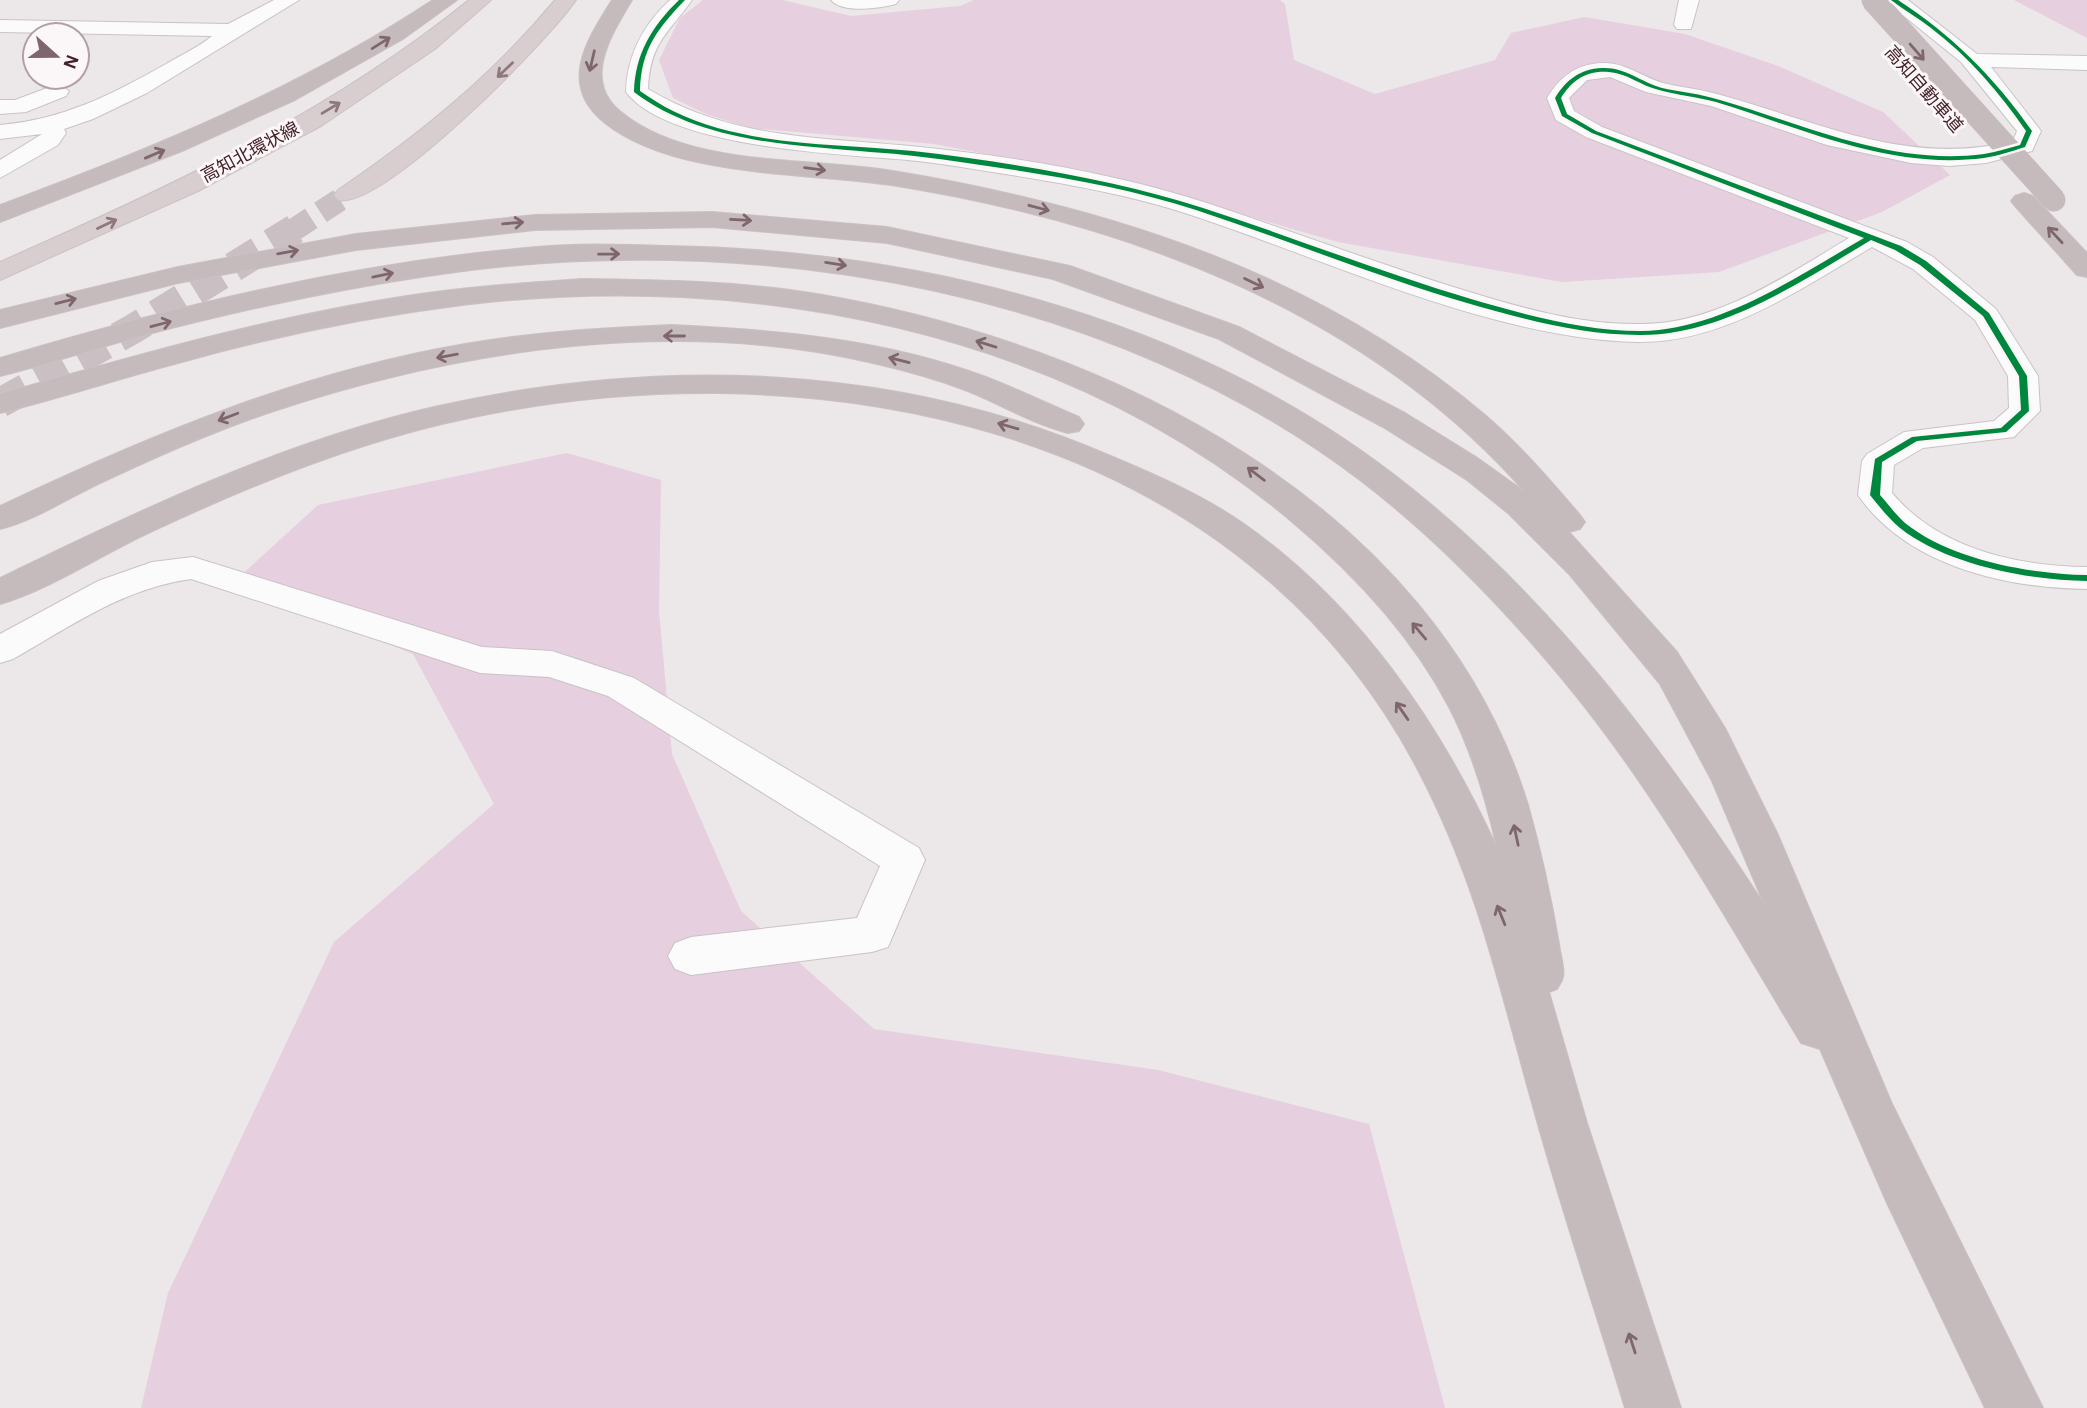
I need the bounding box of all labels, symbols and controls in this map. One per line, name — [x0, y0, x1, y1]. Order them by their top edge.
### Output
north arrow — [21, 21, 91, 91]
one-way arrow — [371, 36, 391, 50]
street label: 高知自動車道 — [1881, 42, 1967, 136]
one-way arrow — [1909, 42, 1925, 60]
one-way arrow — [585, 49, 598, 71]
text: N — [59, 52, 82, 71]
one-way arrow — [497, 61, 514, 78]
one-way arrow — [320, 101, 340, 115]
street label: 高知北環状線 — [198, 118, 302, 186]
one-way arrow — [144, 146, 165, 159]
one-way arrow — [803, 162, 826, 175]
one-way arrow — [1027, 202, 1050, 215]
one-way arrow — [729, 214, 752, 227]
one-way arrow — [502, 216, 524, 229]
one-way arrow — [96, 217, 117, 230]
one-way arrow — [2047, 227, 2064, 244]
one-way arrow — [276, 245, 299, 258]
one-way arrow — [597, 247, 620, 260]
one-way arrow — [824, 258, 847, 271]
one-way arrow — [371, 267, 394, 281]
one-way arrow — [1243, 276, 1264, 290]
one-way arrow — [54, 294, 77, 307]
one-way arrow — [149, 317, 172, 330]
one-way arrow — [662, 329, 685, 343]
one-way arrow — [976, 336, 998, 349]
one-way arrow — [436, 350, 459, 364]
one-way arrow — [888, 353, 911, 366]
one-way arrow — [218, 412, 240, 424]
one-way arrow — [997, 418, 1019, 431]
one-way arrow — [1247, 466, 1266, 481]
one-way arrow — [1411, 623, 1427, 641]
one-way arrow — [1395, 702, 1409, 721]
one-way arrow — [1509, 824, 1522, 847]
one-way arrow — [1494, 904, 1507, 926]
one-way arrow — [1625, 1332, 1638, 1354]

